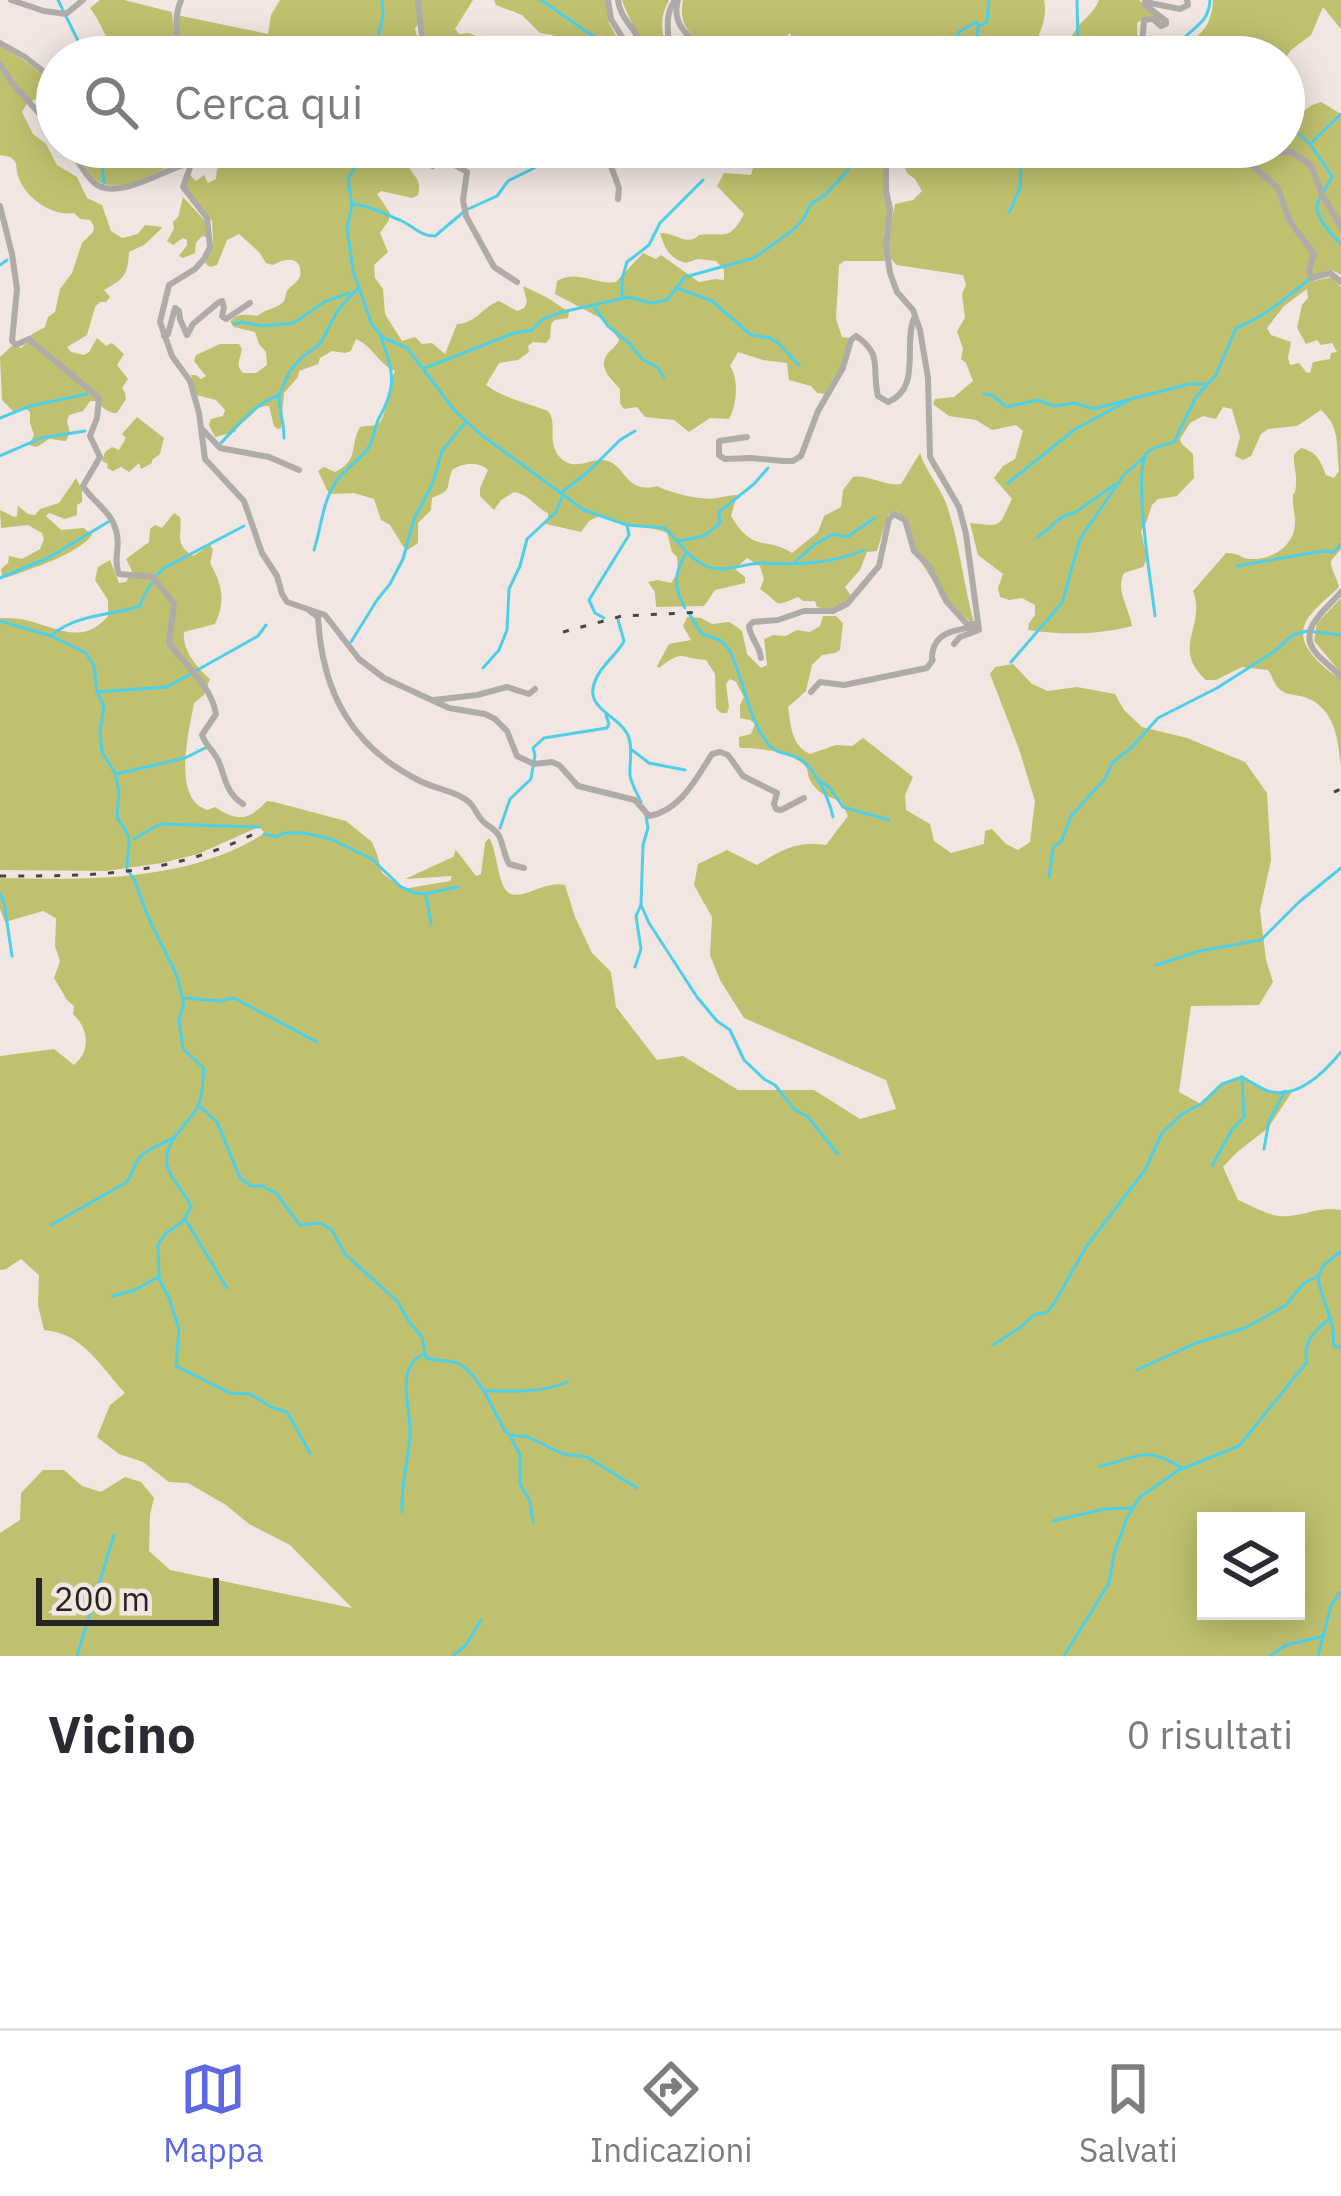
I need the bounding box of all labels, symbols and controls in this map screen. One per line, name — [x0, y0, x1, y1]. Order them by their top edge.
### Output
search box — [36, 36, 1305, 168]
icon: search — [78, 69, 144, 135]
text: Cerca qui — [174, 73, 363, 131]
map controls — [1197, 1512, 1305, 1620]
button: layers — [1197, 1512, 1305, 1620]
scale bar — [36, 1572, 219, 1625]
text: 200 m — [54, 1577, 150, 1620]
text: Vicino — [48, 1701, 196, 1767]
text: 0 risultati — [1127, 1709, 1293, 1760]
tab: Mappa — [163, 2056, 264, 2171]
tab: Indicazioni — [590, 2056, 753, 2171]
tab: Salvati — [1079, 2056, 1178, 2171]

